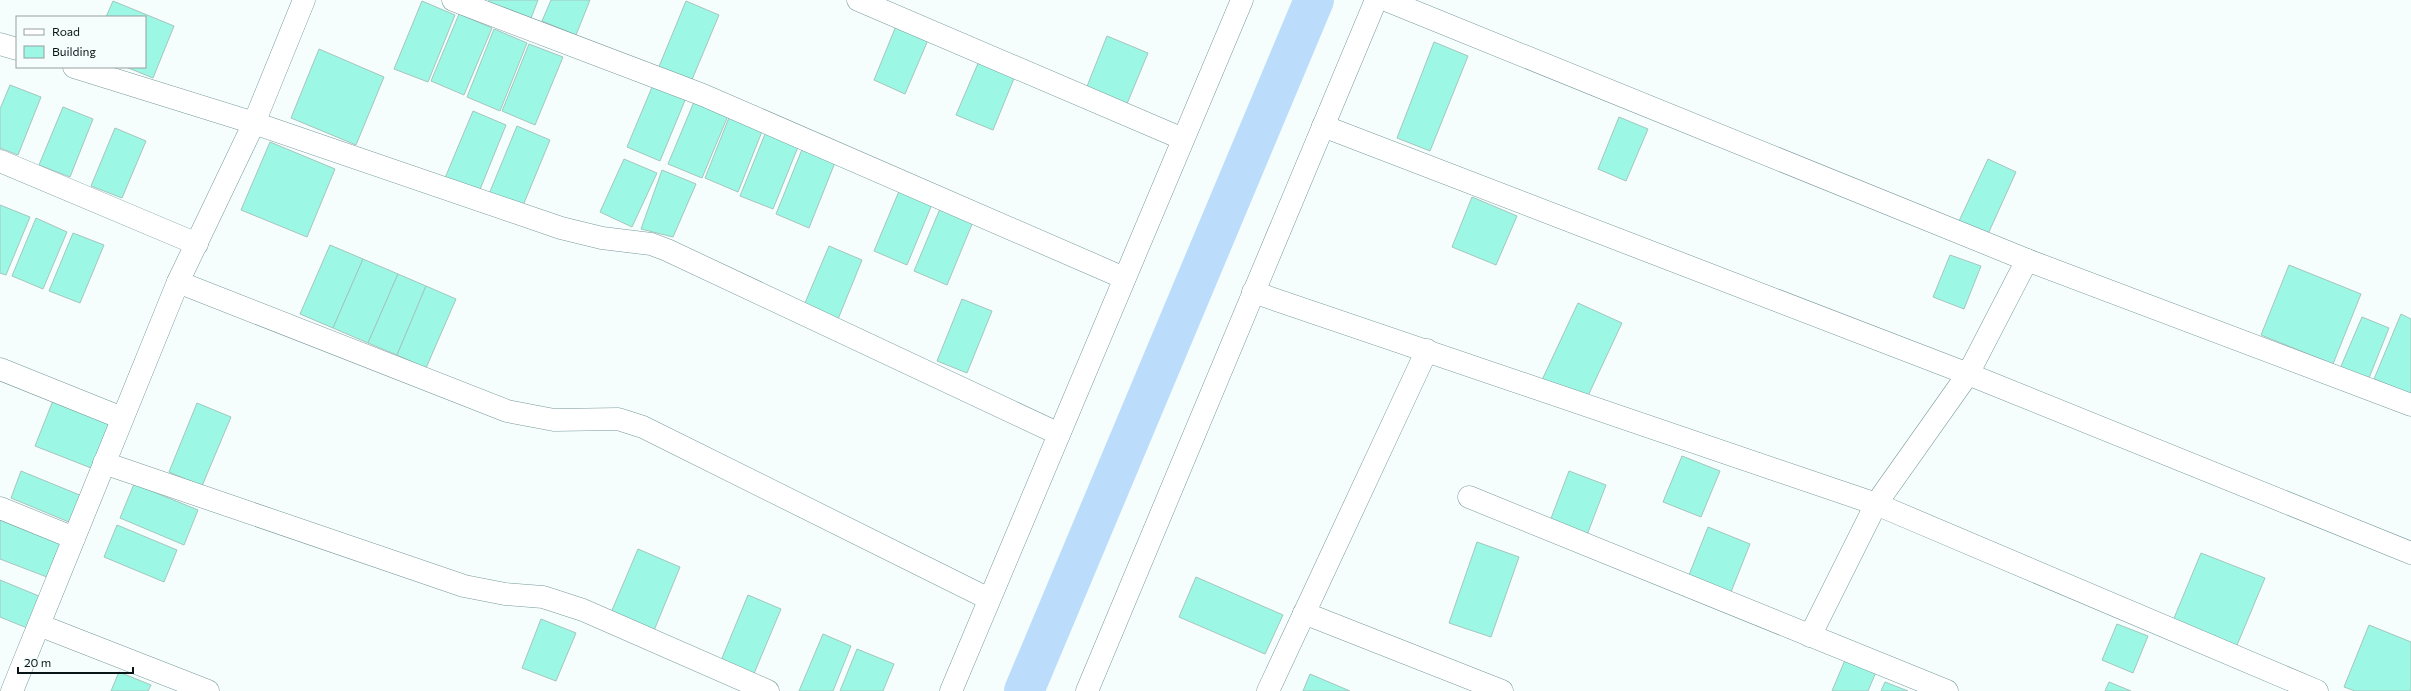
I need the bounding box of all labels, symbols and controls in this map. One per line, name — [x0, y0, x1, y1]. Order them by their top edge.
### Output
legend — [16, 16, 146, 68]
text: Road — [52, 24, 80, 38]
text: Building — [52, 44, 96, 58]
scale bar — [18, 649, 133, 675]
text: 20 m — [24, 655, 51, 669]

